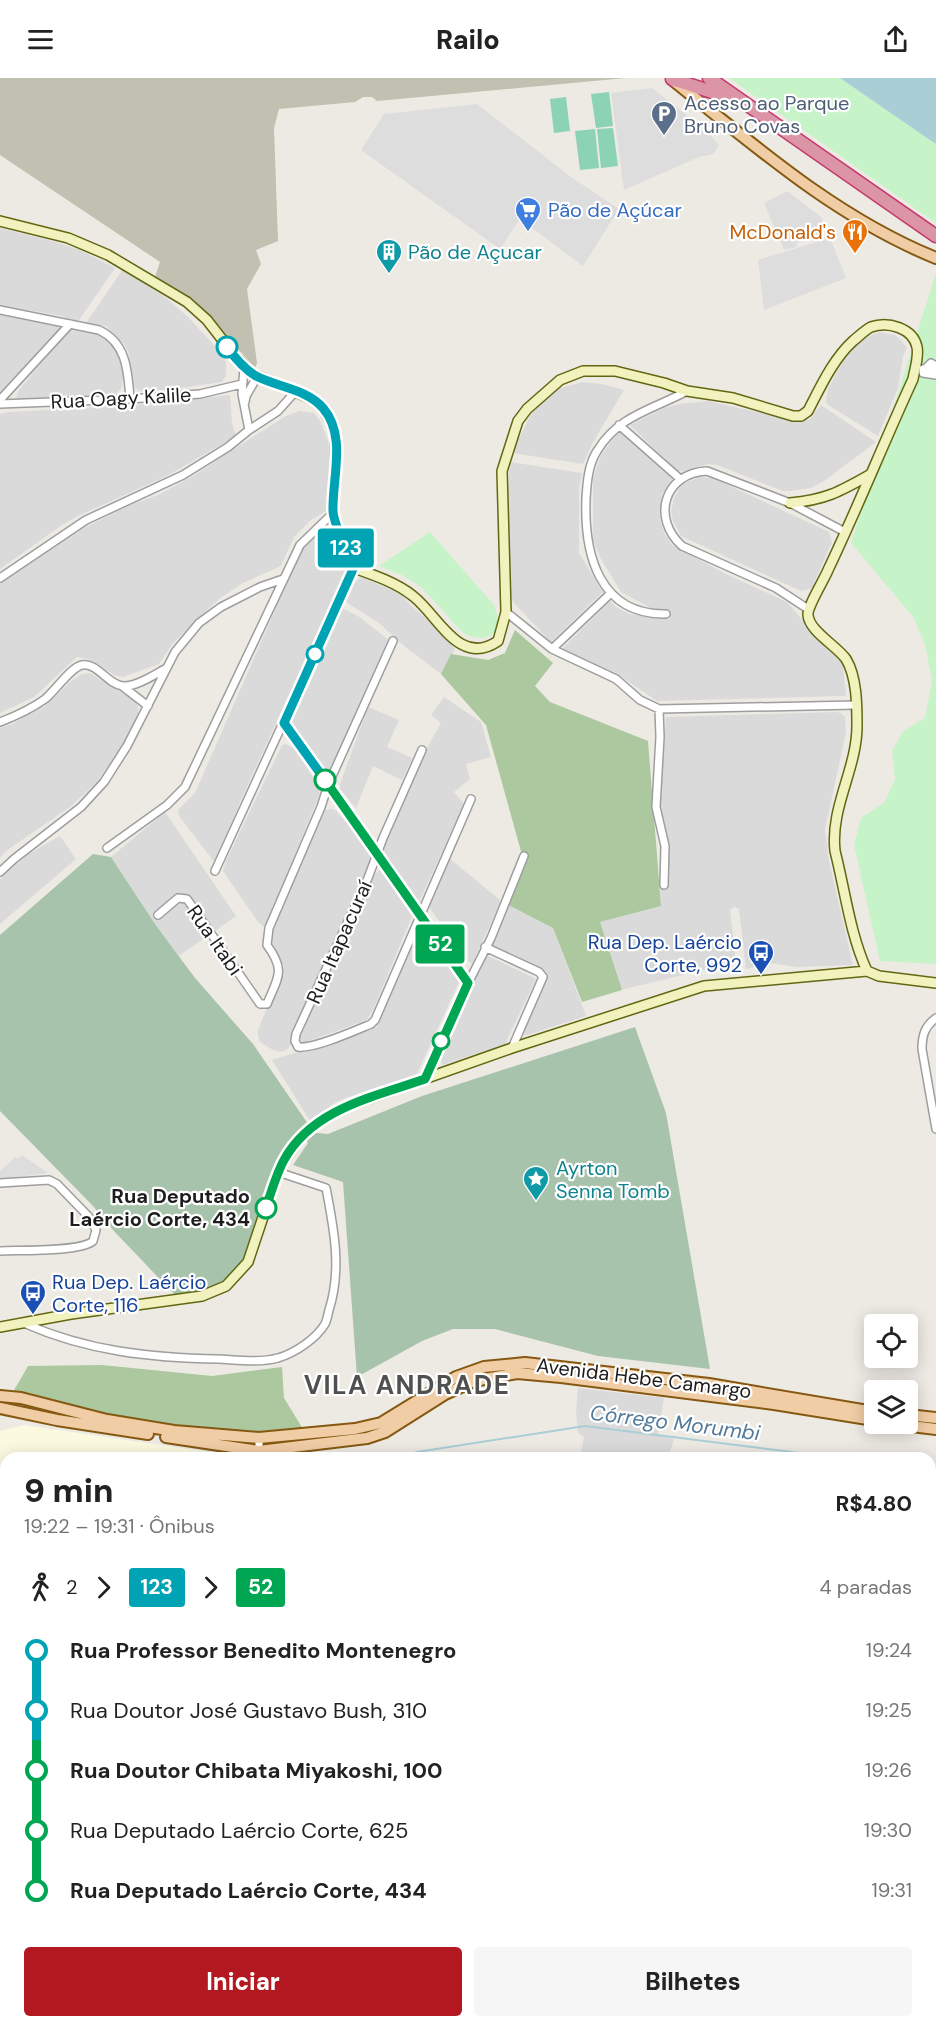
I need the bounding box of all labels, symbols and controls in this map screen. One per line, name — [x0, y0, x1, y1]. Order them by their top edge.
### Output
text: Railo — [436, 22, 500, 57]
icon: menu — [24, 23, 57, 56]
icon: share — [879, 23, 912, 56]
place label: Acesso ao Parque Bruno Covas — [684, 90, 849, 139]
parking icon: Acesso ao Parque Bruno Covas — [649, 99, 679, 137]
supermarket icon: Pão de Açúcar — [513, 195, 543, 233]
place label: Pão de Açúcar — [548, 197, 682, 223]
restaurant icon: McDonald's — [840, 217, 870, 255]
place label: McDonald's — [730, 219, 836, 245]
building icon: Pão de Açucar — [374, 237, 404, 275]
place label: Pão de Açucar — [408, 239, 542, 265]
unlabelled marker — [216, 336, 238, 358]
street label: Rua Oagy Kalile — [50, 381, 192, 415]
line badge: 123 — [312, 528, 380, 568]
text: 123 — [330, 534, 362, 562]
unlabelled marker — [306, 645, 324, 663]
unlabelled marker — [314, 769, 336, 791]
street label: Rua Itapacuraí — [300, 876, 378, 1008]
street label: Rua Itabi — [181, 900, 249, 980]
line badge: 52 — [413, 924, 467, 964]
place label: Rua Dep. Laércio Corte, 992 — [588, 929, 742, 978]
text: 52 — [427, 930, 453, 958]
bus stop icon: Rua Dep. Laércio Corte, 992 — [746, 938, 776, 976]
unlabelled marker — [432, 1032, 450, 1050]
place label: Ayrton Senna Tomb — [556, 1155, 670, 1204]
place icon: Ayrton Senna Tomb — [521, 1164, 551, 1202]
place label: Rua Deputado Laércio Corte, 434 — [69, 1183, 250, 1232]
marker: Rua Deputado Laércio Corte, 434 — [255, 1197, 277, 1219]
place label: Rua Dep. Laércio Corte, 116 — [52, 1269, 206, 1318]
bus stop icon: Rua Dep. Laércio Corte, 116 — [18, 1278, 48, 1316]
map controls — [864, 1314, 918, 1434]
button: locate — [864, 1314, 918, 1368]
street label: Avenida Hebe Camargo — [535, 1352, 753, 1404]
district label: VILA ANDRADE — [304, 1368, 510, 1402]
button: layers — [864, 1380, 918, 1434]
water label: Córrego Morumbi — [588, 1399, 763, 1447]
text: 9 min — [24, 1469, 113, 1512]
text: R$4.80 — [836, 1489, 912, 1518]
text: 19:22 – 19:31 · Ônibus — [24, 1513, 215, 1539]
icon: walk — [24, 1571, 57, 1604]
icon: forward — [87, 1571, 120, 1604]
icon: forward — [194, 1571, 227, 1604]
text: 123 — [141, 1573, 173, 1601]
text: 52 — [248, 1573, 273, 1601]
text: 2 — [66, 1574, 78, 1600]
text: 4 paradas — [819, 1574, 912, 1600]
text: Rua Professor Benedito Montenegro — [70, 1636, 456, 1665]
text: 19:24 — [866, 1637, 912, 1663]
text: Rua Doutor José Gustavo Bush, 310 — [70, 1696, 427, 1725]
text: 19:25 — [865, 1697, 912, 1723]
text: Rua Doutor Chibata Miyakoshi, 100 — [70, 1756, 442, 1785]
text: 19:26 — [865, 1757, 912, 1783]
text: Rua Deputado Laércio Corte, 625 — [70, 1816, 408, 1845]
text: 19:30 — [864, 1817, 912, 1843]
text: Rua Deputado Laércio Corte, 434 — [70, 1876, 426, 1905]
text: 19:31 — [871, 1877, 912, 1903]
button: Iniciar — [24, 1947, 462, 2016]
button: Bilhetes — [474, 1947, 912, 2016]

